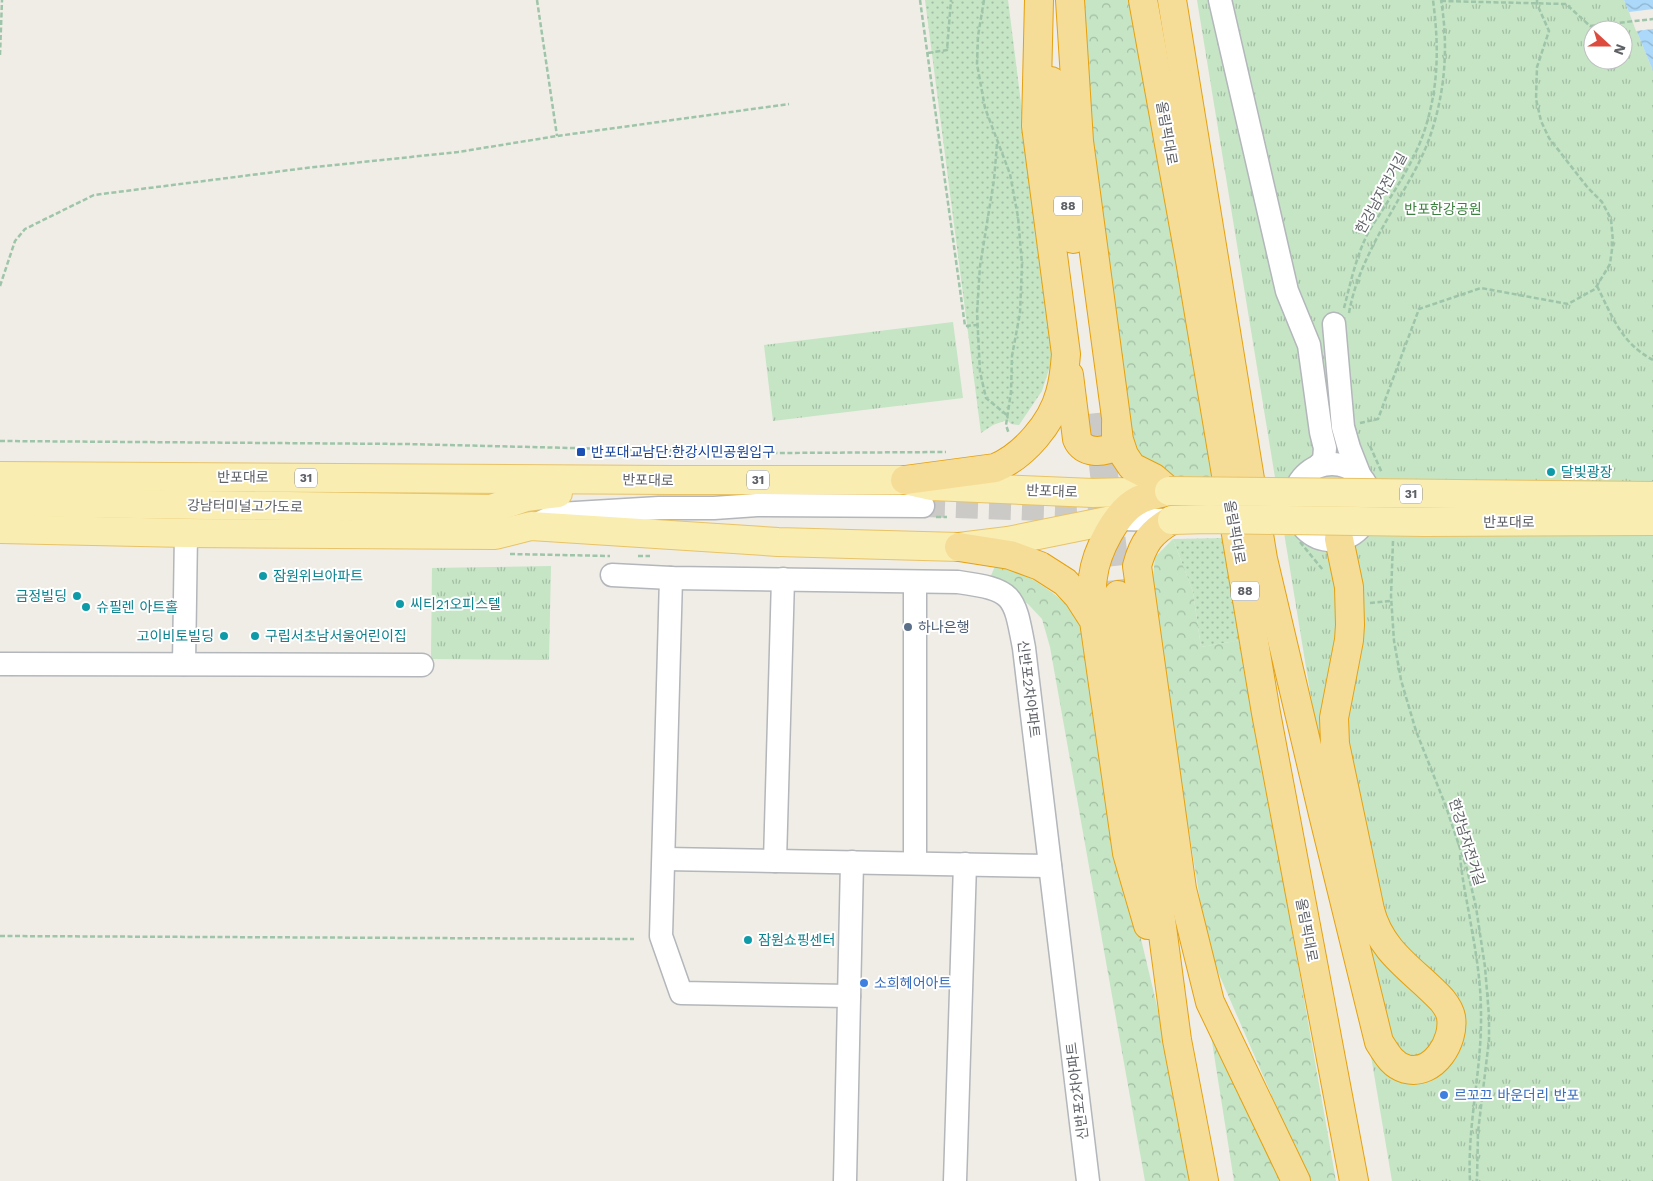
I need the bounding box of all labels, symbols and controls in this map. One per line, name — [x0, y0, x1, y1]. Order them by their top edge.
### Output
north arrow — [1583, 20, 1633, 70]
text: N — [1611, 42, 1629, 57]
street label: 올림픽대로 — [1154, 100, 1180, 166]
street label: 한강남자전거길 — [1352, 150, 1410, 236]
road number: 88 — [1054, 197, 1082, 216]
park label: 반포한강공원 — [1404, 201, 1482, 217]
place label: 반포대교남단.한강시민공원입구 — [591, 444, 775, 460]
marker: 반포대교남단.한강시민공원입구 — [575, 446, 587, 458]
place label: 달빛광장 — [1561, 464, 1613, 480]
marker: 달빛광장 — [1545, 466, 1557, 478]
road number: 31 — [295, 468, 317, 488]
street label: 반포대로 — [217, 469, 269, 485]
road number: 31 — [747, 470, 769, 490]
street label: 반포대로 — [622, 472, 674, 488]
street label: 반포대로 — [1026, 482, 1078, 500]
road number: 31 — [1400, 484, 1422, 504]
street label: 강남터미널고가도로 — [187, 497, 303, 515]
street label: 올림픽대로 — [1222, 499, 1248, 565]
street label: 반포대로 — [1483, 514, 1535, 530]
place label: 잠원위브아파트 — [273, 568, 363, 584]
marker: 잠원위브아파트 — [257, 570, 269, 582]
road number: 88 — [1231, 582, 1259, 600]
place label: 금정빌딩 — [15, 588, 67, 604]
marker: 금정빌딩 — [71, 590, 83, 602]
place label: 씨티21오피스텔 — [410, 596, 501, 612]
marker: 씨티21오피스텔 — [394, 598, 406, 610]
place label: 슈필렌 아트홀 — [96, 599, 178, 615]
marker: 슈필렌 아트홀 — [80, 601, 92, 613]
place label: 하나은행 — [918, 619, 970, 635]
marker: 하나은행 — [902, 621, 914, 633]
place label: 고이비토빌딩 — [137, 628, 214, 644]
place label: 구립서초남서울어린이집 — [265, 628, 407, 644]
marker: 고이비토빌딩 — [218, 630, 230, 642]
marker: 구립서초남서울어린이집 — [249, 630, 261, 642]
street label: 신반포2차아파트 — [1015, 639, 1043, 739]
street label: 한강남자전거길 — [1446, 797, 1488, 887]
street label: 올림픽대로 — [1293, 897, 1321, 963]
place label: 잠원쇼핑센터 — [758, 932, 835, 948]
marker: 잠원쇼핑센터 — [742, 934, 754, 946]
place label: 소희헤어아트 — [874, 975, 951, 991]
marker: 소희헤어아트 — [858, 977, 870, 989]
street label: 신반포2차아파트 — [1063, 1041, 1091, 1141]
place label: 르꼬끄 바운더리 반포 — [1454, 1087, 1580, 1103]
marker: 르꼬끄 바운더리 반포 — [1438, 1089, 1450, 1101]

